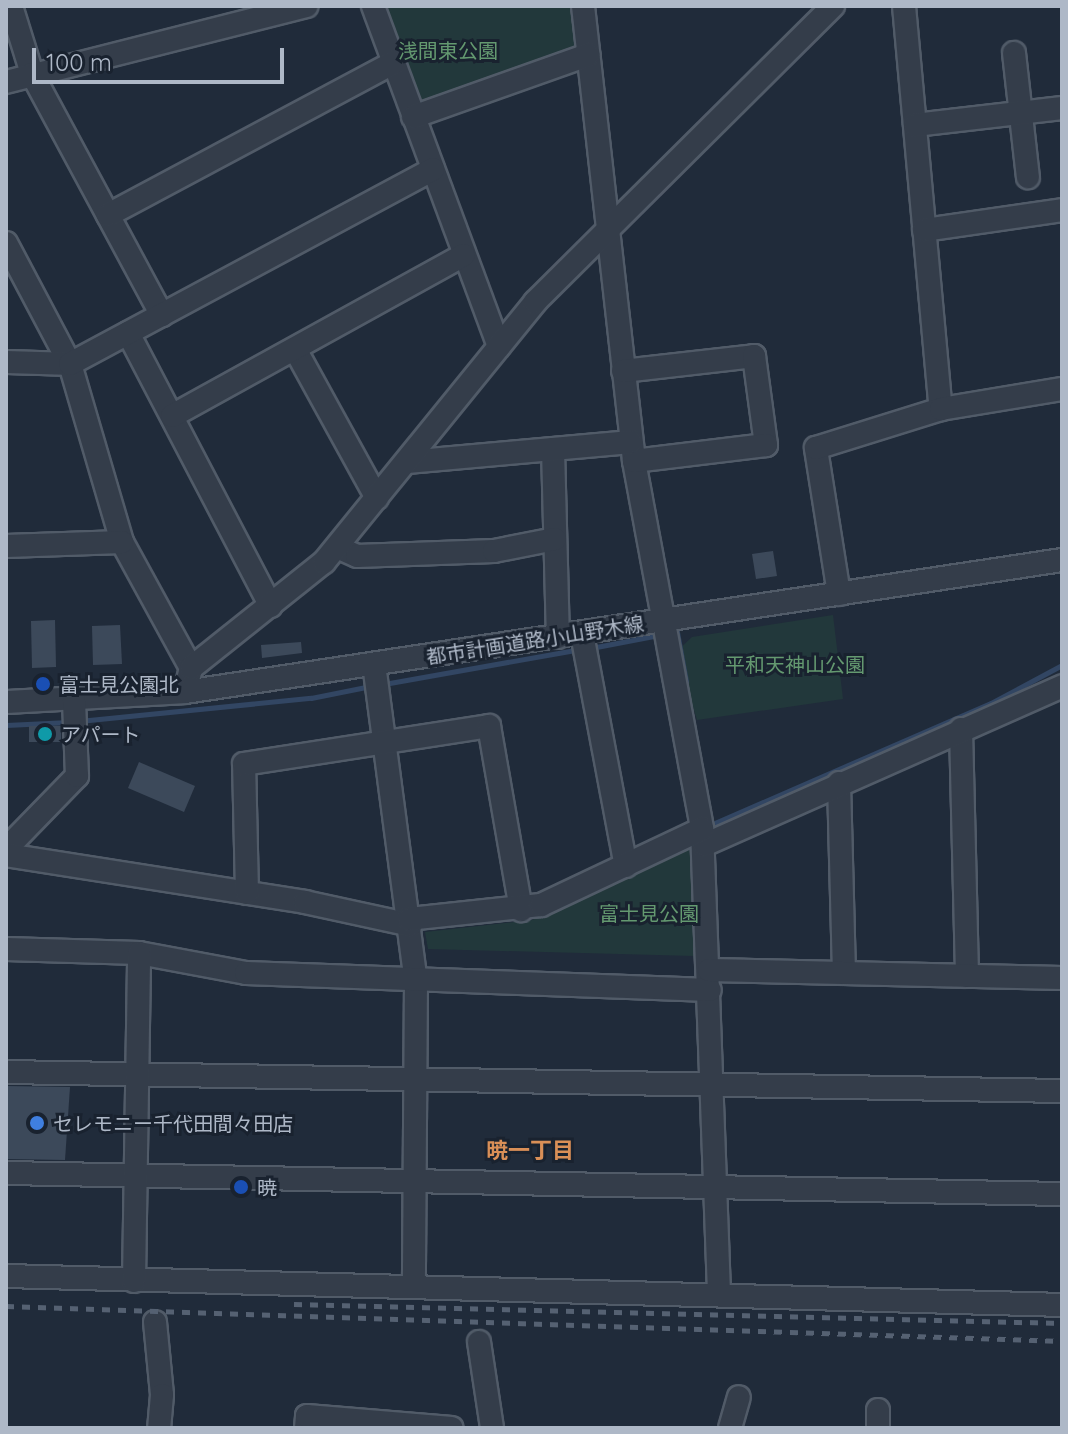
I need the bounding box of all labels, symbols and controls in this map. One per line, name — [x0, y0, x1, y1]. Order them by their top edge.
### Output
scale bar — [36, 32, 288, 82]
park label: 浅間東公園 — [398, 38, 498, 62]
text: 100 m — [46, 47, 112, 77]
street label: 都市計画道路小山野木線 — [424, 611, 646, 669]
park label: 平和天神山公園 — [725, 652, 865, 676]
place label: 富士見公園北 — [59, 672, 179, 696]
marker: 富士見公園北 — [34, 675, 52, 693]
place label: アパート — [61, 722, 141, 746]
marker: アパート — [36, 725, 54, 743]
park label: 富士見公園 — [599, 901, 699, 925]
place label: セレモニー千代田間々田店 — [53, 1111, 293, 1135]
marker: セレモニー千代田間々田店 — [28, 1114, 46, 1132]
district label: 暁一丁目 — [486, 1138, 574, 1164]
place label: 暁 — [257, 1175, 277, 1199]
marker: 暁 — [232, 1178, 250, 1196]

